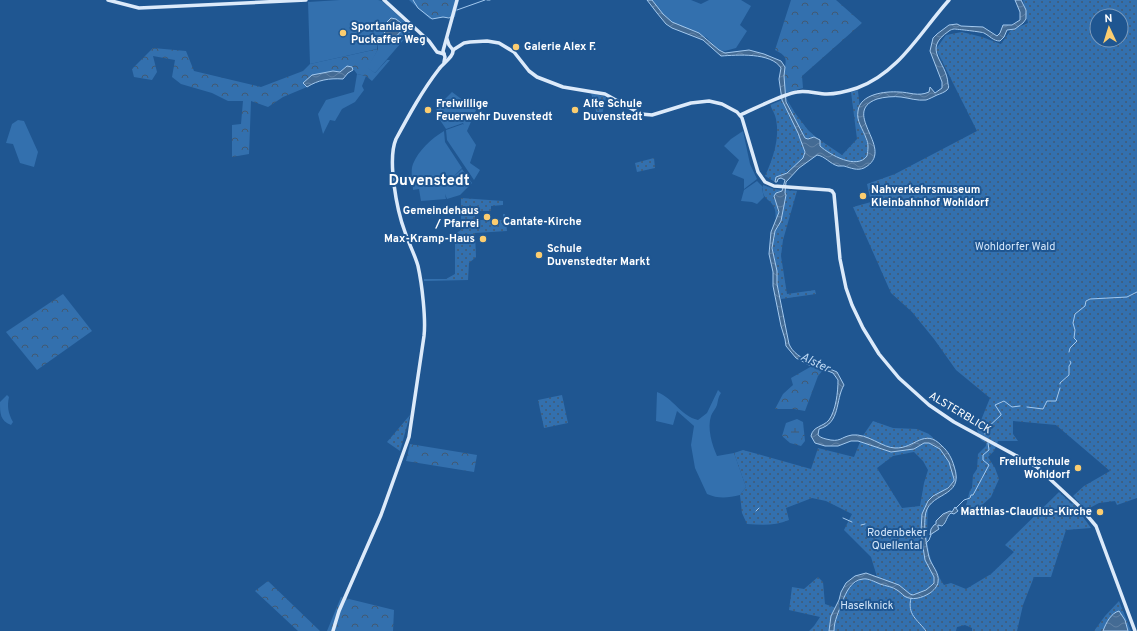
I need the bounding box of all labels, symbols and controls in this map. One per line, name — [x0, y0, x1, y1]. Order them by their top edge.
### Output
north arrow — [1089, 8, 1129, 48]
text: N — [1104, 12, 1113, 26]
place label: Sportanlage Puckaffer Weg — [351, 20, 426, 47]
marker: Sportanlage Puckaffer Weg — [338, 28, 348, 38]
place label: Galerie Alex F. — [524, 40, 596, 54]
marker: Galerie Alex F. — [511, 42, 521, 52]
place label: Freiwillige Feuerwehr Duvenstedt — [436, 97, 553, 124]
place label: Alte Schule Duvenstedt — [583, 97, 643, 124]
marker: Freiwillige Feuerwehr Duvenstedt — [423, 105, 433, 115]
marker: Alte Schule Duvenstedt — [570, 105, 580, 115]
district label: Duvenstedt — [388, 172, 470, 191]
place label: Nahverkehrsmuseum Kleinbahnhof Wohldorf — [871, 183, 989, 210]
marker: Nahverkehrsmuseum Kleinbahnhof Wohldorf — [858, 191, 868, 201]
place label: Gemeindehaus / Pfarrei — [403, 204, 479, 231]
marker: Gemeindehaus / Pfarrei — [482, 212, 492, 222]
place label: Cantate-Kirche — [503, 215, 582, 229]
marker: Cantate-Kirche — [490, 217, 500, 227]
place label: Max-Kramp-Haus — [384, 232, 475, 246]
marker: Max-Kramp-Haus — [478, 234, 488, 244]
park label: Wohldorfer Wald — [975, 240, 1055, 254]
place label: Schule Duvenstedter Markt — [547, 242, 650, 269]
marker: Schule Duvenstedter Markt — [534, 250, 544, 260]
water label: Alster — [798, 349, 834, 378]
street label: ALSTERBLICK — [926, 389, 994, 437]
place label: Freiluftschule Wohldorf — [999, 455, 1070, 482]
marker: Freiluftschule Wohldorf — [1073, 463, 1083, 473]
place label: Matthias-Claudius-Kirche — [960, 505, 1092, 519]
marker: Matthias-Claudius-Kirche — [1095, 507, 1105, 517]
park label: Rodenbeker Quellental — [867, 526, 928, 553]
park label: Haselknick — [840, 599, 894, 613]

